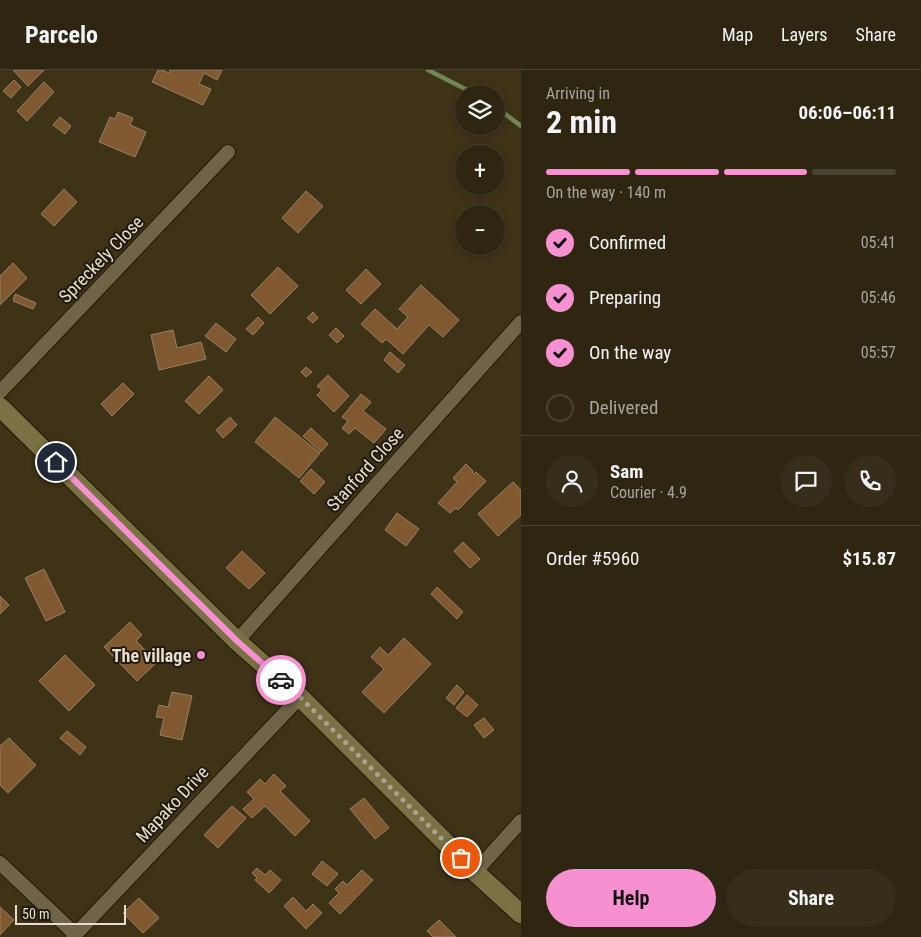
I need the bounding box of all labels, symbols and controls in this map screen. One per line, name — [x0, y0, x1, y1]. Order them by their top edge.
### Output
text: Parcelo — [25, 21, 98, 49]
text: Map — [722, 24, 753, 45]
text: Layers — [781, 24, 828, 45]
text: Share — [856, 24, 896, 45]
text: Arriving in — [546, 84, 610, 103]
map controls — [455, 85, 505, 255]
button: layers — [455, 85, 505, 135]
text: 06:06–06:11 — [798, 101, 896, 124]
text: 2 min — [546, 103, 617, 141]
button: + — [455, 145, 505, 195]
text: On the way · 140 m — [546, 183, 666, 202]
button: − — [455, 205, 505, 255]
street label: Spreckely Close — [54, 211, 148, 307]
icon: check — [546, 229, 574, 257]
text: Confirmed — [589, 231, 666, 254]
text: 05:41 — [861, 233, 896, 252]
icon: check — [546, 284, 574, 312]
text: Preparing — [589, 286, 661, 309]
text: 05:46 — [861, 288, 896, 307]
icon: check — [546, 339, 574, 367]
text: On the way — [589, 341, 671, 364]
text: 05:57 — [861, 343, 896, 362]
text: Delivered — [589, 396, 658, 419]
street label: Stanford Close — [322, 423, 408, 515]
pin — [35, 441, 77, 483]
icon: home — [42, 448, 70, 476]
button: person — [546, 455, 598, 507]
button: chat — [780, 455, 832, 507]
button: phone — [844, 455, 896, 507]
text: Sam — [610, 460, 643, 483]
text: Courier · 4.9 — [610, 483, 687, 502]
text: Order #5960 — [546, 547, 639, 570]
text: $15.87 — [842, 547, 896, 570]
place label: The village — [112, 645, 191, 666]
marker: The village — [195, 649, 207, 661]
courier — [256, 655, 306, 705]
icon: car — [267, 666, 295, 694]
street label: Mapako Drive — [131, 761, 213, 847]
pin — [440, 837, 482, 879]
icon: bag — [447, 844, 475, 872]
button: Help — [546, 869, 716, 927]
button: Share — [726, 869, 896, 927]
scale bar — [15, 902, 126, 925]
text: 50 m — [22, 906, 50, 922]

